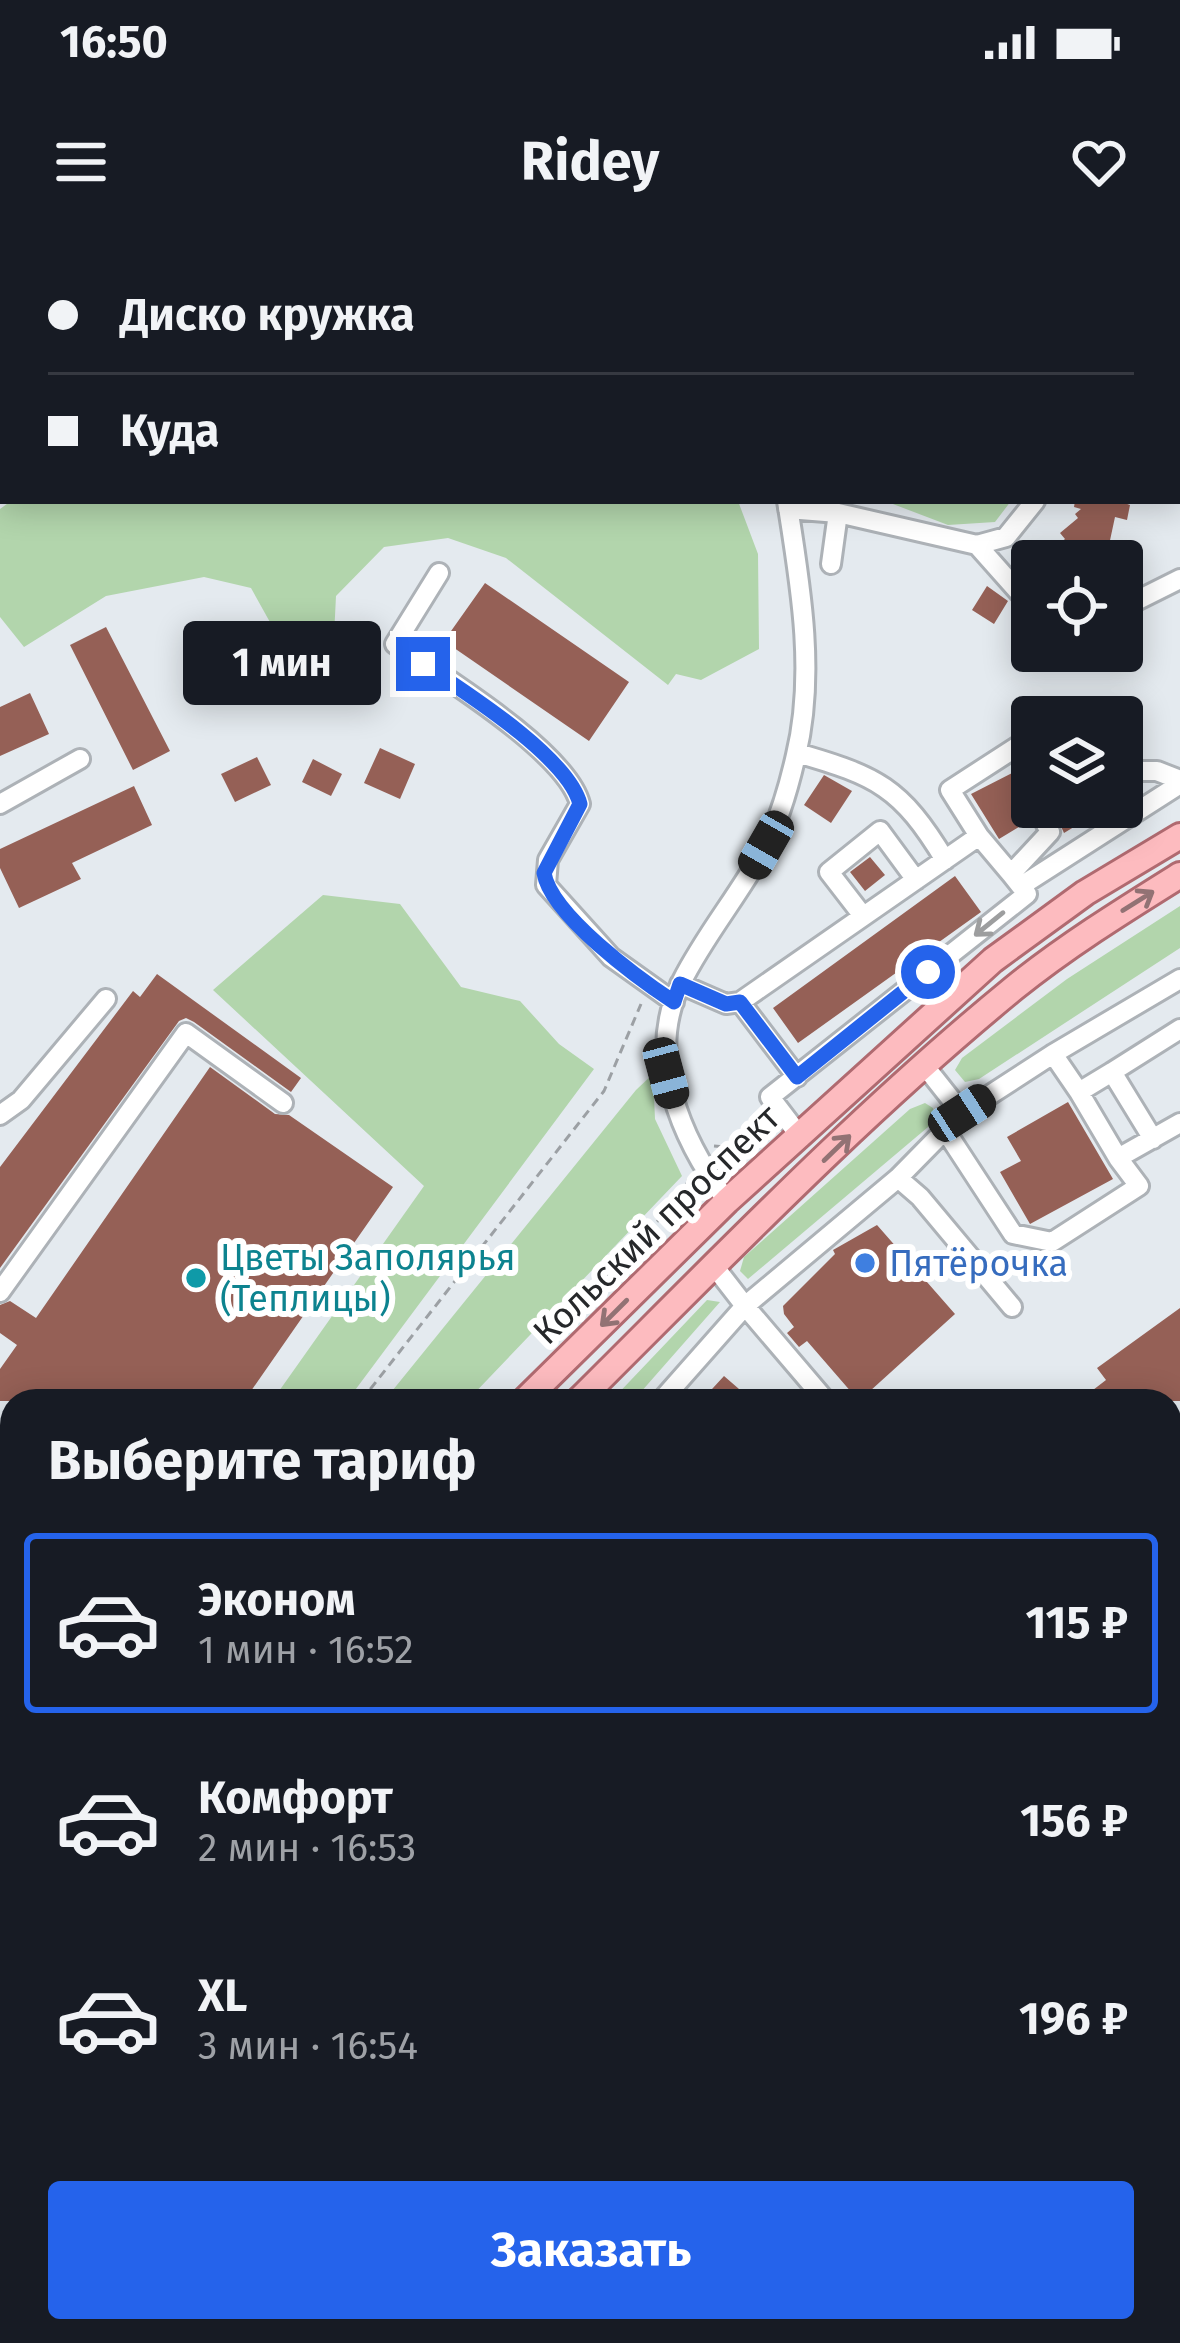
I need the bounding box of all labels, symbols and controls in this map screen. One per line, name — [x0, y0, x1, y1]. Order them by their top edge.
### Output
text: 16:50 — [60, 15, 168, 69]
icon: menu — [48, 129, 114, 195]
icon: heart — [1066, 129, 1132, 195]
text: Ridey — [521, 130, 659, 194]
text: Диско кружка — [120, 288, 415, 342]
text: Куда — [120, 404, 220, 458]
map controls — [1011, 540, 1143, 828]
button: locate — [1011, 540, 1143, 672]
callout: 1 мин — [183, 622, 381, 706]
route end — [396, 637, 450, 691]
text: 1 мин — [232, 640, 332, 686]
button: layers — [1011, 696, 1143, 828]
car — [732, 805, 800, 885]
one-way arrow — [1120, 889, 1154, 913]
one-way arrow — [974, 910, 1006, 937]
route start — [901, 945, 955, 999]
car — [639, 1034, 693, 1112]
car — [922, 1078, 1002, 1148]
street label: Кольский проспект — [524, 1095, 790, 1354]
one-way arrow — [822, 1134, 851, 1162]
place label: Цветы Заполярья (Теплицы) — [220, 1236, 516, 1321]
place label: Пятёрочка — [889, 1242, 1068, 1286]
marker: Пятёрочка — [852, 1250, 878, 1276]
marker: Цветы Заполярья (Теплицы) — [183, 1265, 209, 1291]
one-way arrow — [600, 1298, 629, 1326]
text: Выберите тариф — [48, 1429, 476, 1493]
icon: car — [54, 1569, 162, 1677]
text: Эконом — [198, 1573, 356, 1627]
text: 115 ₽ — [1025, 1596, 1128, 1650]
text: 1 мин · 16:52 — [198, 1627, 414, 1673]
icon: car — [54, 1767, 162, 1875]
text: Комфорт — [198, 1771, 393, 1825]
text: 156 ₽ — [1020, 1794, 1128, 1848]
text: 2 мин · 16:53 — [198, 1825, 416, 1871]
icon: car — [54, 1965, 162, 2073]
text: XL — [198, 1969, 247, 2023]
text: 196 ₽ — [1019, 1992, 1128, 2046]
text: 3 мин · 16:54 — [198, 2023, 418, 2069]
button: Заказать — [48, 2181, 1134, 2319]

